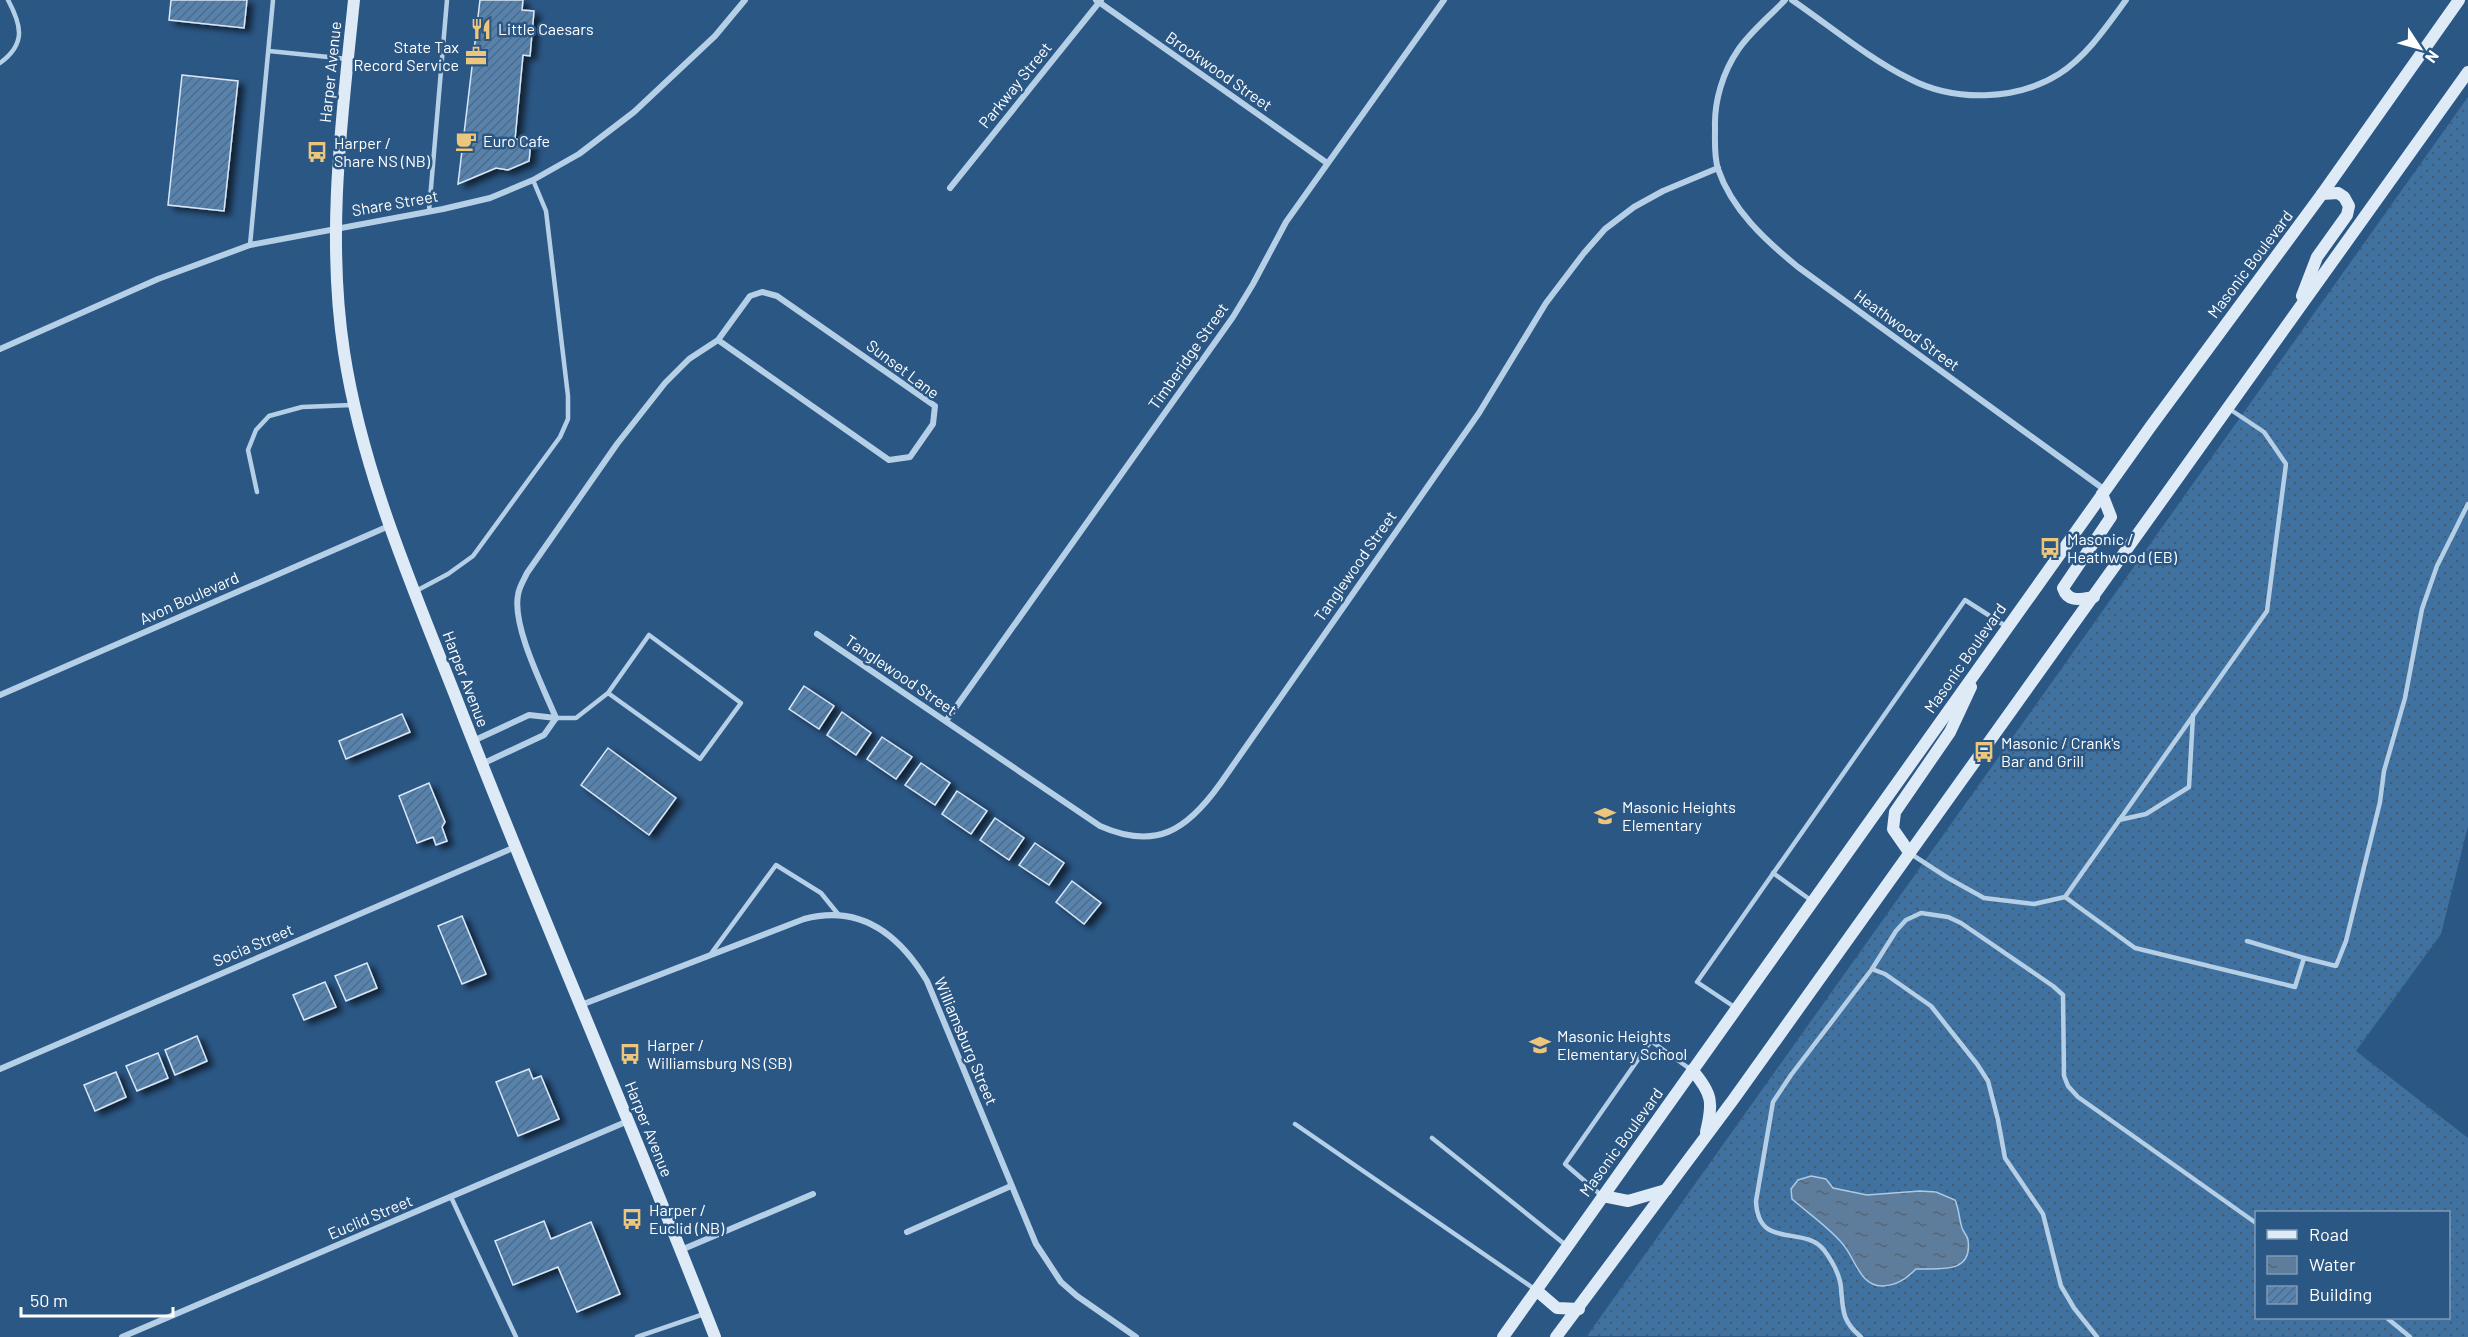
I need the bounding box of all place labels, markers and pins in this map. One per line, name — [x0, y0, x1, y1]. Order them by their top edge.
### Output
restaurant icon: Little Caesars — [469, 17, 493, 41]
place label: Little Caesars — [498, 19, 594, 38]
place label: State Tax Record Service — [353, 37, 459, 74]
office icon: State Tax Record Service — [464, 44, 488, 68]
cafe icon: Euro Cafe — [454, 129, 478, 153]
place label: Euro Cafe — [483, 131, 550, 150]
place label: Harper / Share NS (NB) — [334, 133, 431, 170]
bus stop icon: Harper / Share NS (NB) — [305, 140, 329, 164]
place label: Masonic / Heathwood (EB) — [2067, 529, 2178, 566]
bus stop icon: Masonic / Heathwood (EB) — [2038, 536, 2062, 560]
place label: Masonic / Crank's Bar and Grill — [2001, 733, 2121, 770]
bus stop icon: Masonic / Crank's Bar and Grill — [1972, 740, 1996, 764]
place label: Masonic Heights Elementary — [1622, 797, 1736, 834]
school or university icon: Masonic Heights Elementary — [1593, 804, 1617, 828]
place label: Masonic Heights Elementary School — [1557, 1026, 1687, 1063]
school or university icon: Masonic Heights Elementary School — [1528, 1033, 1552, 1057]
place label: Harper / Williamsburg NS (SB) — [647, 1035, 792, 1072]
bus stop icon: Harper / Williamsburg NS (SB) — [618, 1042, 642, 1066]
place label: Harper / Euclid (NB) — [649, 1200, 725, 1237]
bus stop icon: Harper / Euclid (NB) — [620, 1207, 644, 1231]

